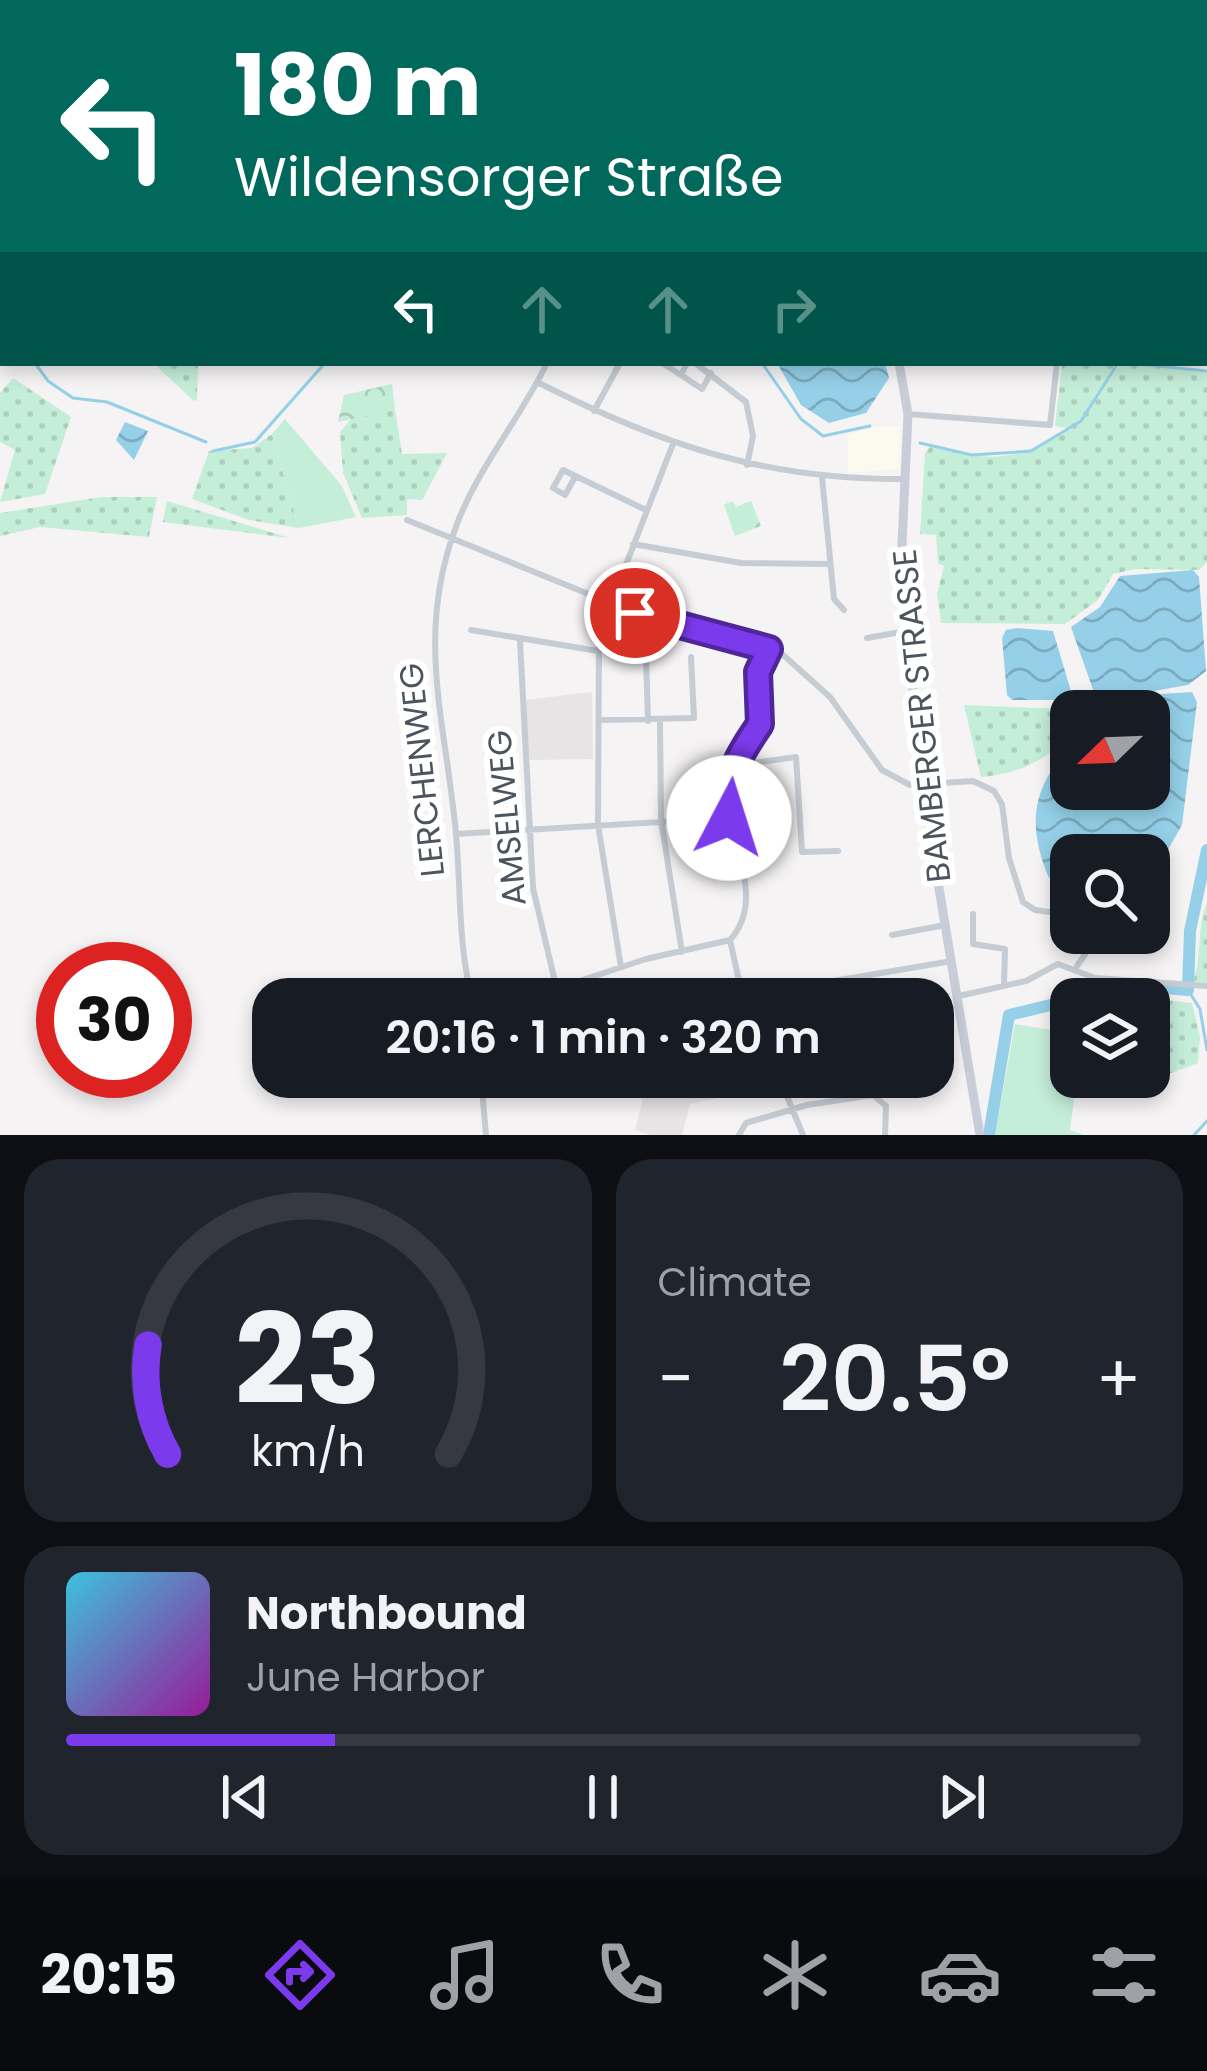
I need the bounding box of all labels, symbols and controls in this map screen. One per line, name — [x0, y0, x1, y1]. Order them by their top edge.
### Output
text: 180 m — [234, 27, 482, 144]
icon: left — [36, 48, 192, 204]
text: Wildensorger Straße — [234, 139, 784, 215]
icon: left — [383, 276, 449, 342]
icon: ahead — [509, 276, 575, 342]
icon: ahead — [635, 276, 701, 342]
icon: right — [761, 276, 827, 342]
street label: BAMBERGER STRASSE — [881, 547, 962, 885]
pin — [584, 562, 686, 664]
icon: arrive — [602, 580, 668, 646]
street label: LERCHENWEG — [387, 661, 456, 879]
north arrow — [1050, 690, 1170, 810]
map controls — [1050, 690, 1170, 1098]
street label: AMSELWEG — [475, 728, 538, 908]
position arrow — [666, 755, 792, 881]
button: search — [1050, 834, 1170, 954]
speed limit sign: 30 — [36, 942, 192, 1098]
button: layers — [1050, 978, 1170, 1098]
text: 20:16 · 1 min · 320 m — [385, 1006, 821, 1069]
text: Climate — [658, 1255, 812, 1310]
text: 23 — [234, 1272, 381, 1447]
text: 20.5° — [779, 1316, 1010, 1443]
text: − — [658, 1333, 694, 1425]
text: + — [1096, 1333, 1141, 1425]
text: km/h — [251, 1420, 365, 1480]
text: Northbound — [246, 1582, 527, 1645]
text: June Harbor — [246, 1650, 485, 1705]
icon: previous — [212, 1764, 278, 1830]
icon: pause — [570, 1764, 636, 1830]
icon: next — [929, 1764, 995, 1830]
icon: directions — [258, 1933, 342, 2017]
icon: music — [423, 1933, 507, 2017]
icon: phone — [588, 1933, 672, 2017]
icon: climate — [753, 1933, 837, 2017]
icon: car — [918, 1933, 1002, 2017]
icon: filters — [1082, 1933, 1166, 2017]
text: 20:15 — [40, 1937, 177, 2013]

